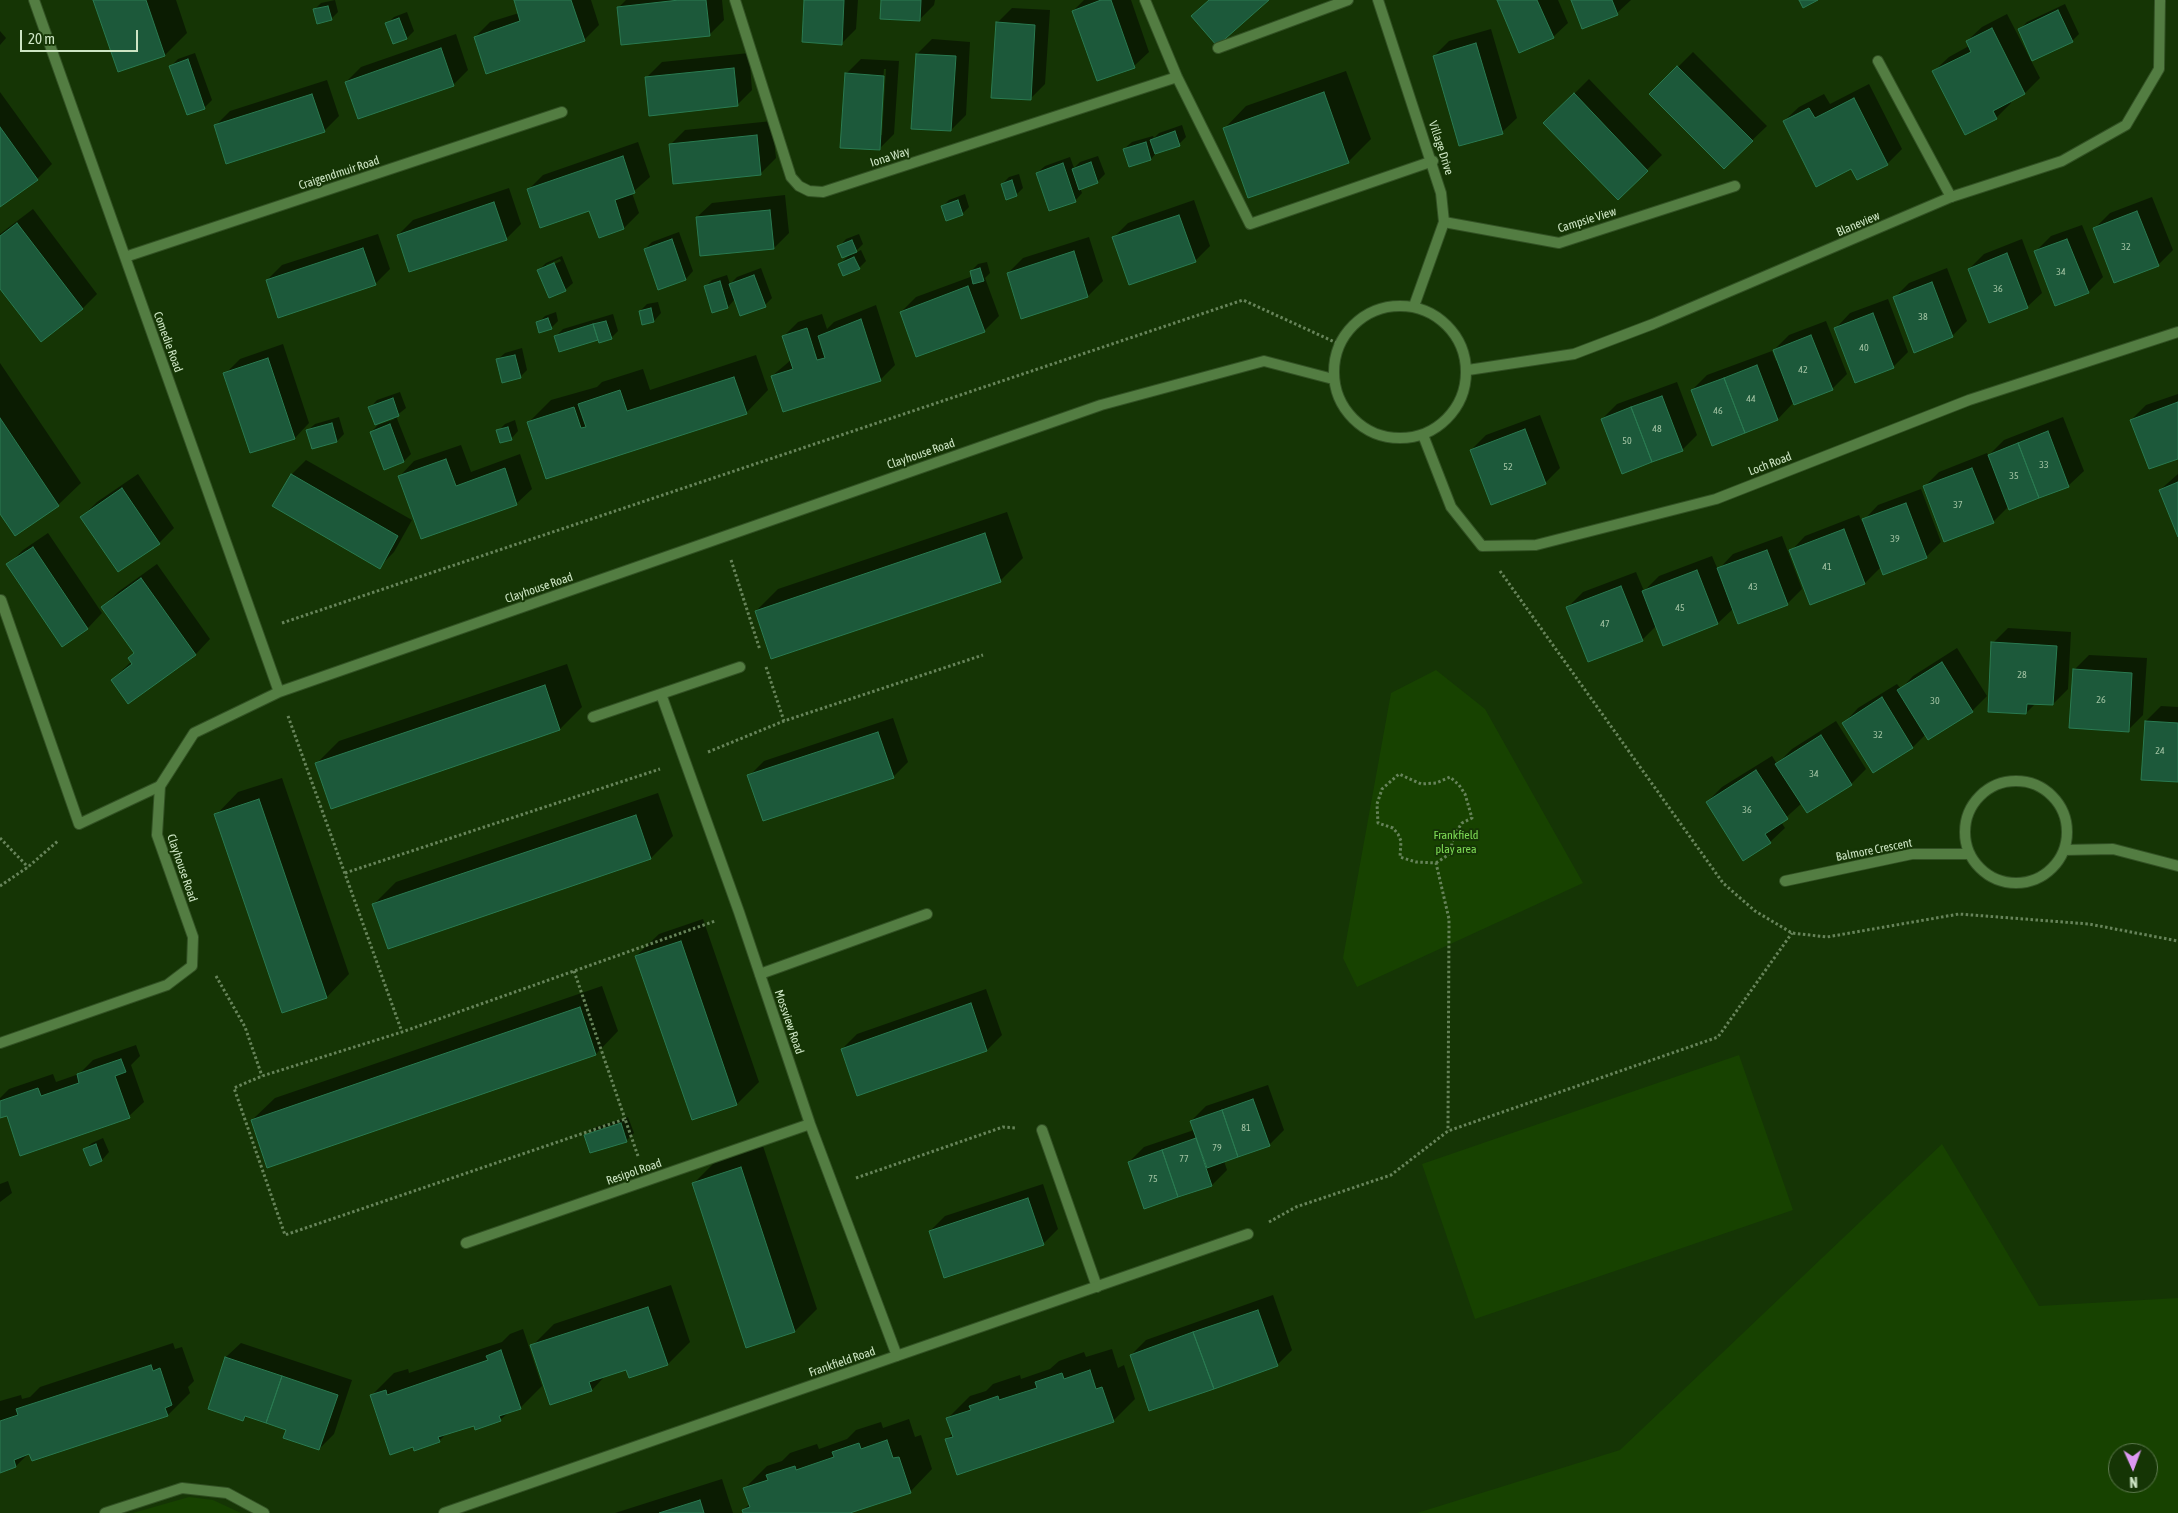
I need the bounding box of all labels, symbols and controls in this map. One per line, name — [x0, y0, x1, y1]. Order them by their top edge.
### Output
scale bar — [22, 20, 140, 52]
text: 20 m — [28, 30, 55, 47]
street label: Village Drive — [1426, 119, 1456, 177]
street label: Iona Way — [868, 144, 912, 170]
street label: Craigendmuir Road — [297, 153, 381, 193]
street label: Campsie View — [1556, 204, 1618, 236]
street label: Blaneview — [1834, 208, 1882, 240]
house number: 32 — [2121, 241, 2131, 253]
house number: 34 — [2056, 266, 2066, 278]
house number: 36 — [1993, 283, 2003, 295]
street label: Comedie Road — [150, 310, 186, 374]
house number: 38 — [1918, 311, 1928, 323]
house number: 40 — [1859, 342, 1869, 354]
house number: 42 — [1798, 364, 1808, 376]
house number: 44 — [1746, 393, 1756, 405]
house number: 46 — [1713, 405, 1723, 417]
house number: 48 — [1652, 423, 1662, 435]
house number: 50 — [1622, 435, 1632, 447]
street label: Clayhouse Road — [885, 436, 957, 472]
street label: Loch Road — [1746, 449, 1794, 479]
house number: 33 — [2039, 459, 2049, 471]
house number: 52 — [1503, 461, 1513, 473]
house number: 35 — [2009, 470, 2019, 482]
house number: 37 — [1953, 499, 1963, 511]
house number: 39 — [1890, 533, 1900, 545]
house number: 41 — [1822, 561, 1832, 573]
street label: Clayhouse Road — [503, 570, 575, 606]
house number: 43 — [1748, 581, 1758, 593]
house number: 45 — [1675, 602, 1685, 614]
house number: 47 — [1600, 618, 1610, 630]
house number: 28 — [2017, 669, 2027, 681]
house number: 26 — [2096, 694, 2106, 706]
house number: 30 — [1930, 695, 1940, 707]
house number: 32 — [1873, 729, 1883, 741]
house number: 24 — [2155, 745, 2165, 757]
house number: 34 — [1809, 768, 1819, 780]
house number: 36 — [1742, 804, 1752, 816]
park label: Frankfield play area — [1434, 828, 1478, 856]
street label: Clayhouse Road — [164, 832, 200, 904]
street label: Balmore Crescent — [1835, 836, 1913, 864]
street label: Mossview Road — [771, 988, 807, 1056]
house number: 81 — [1241, 1122, 1251, 1134]
house number: 79 — [1212, 1142, 1222, 1154]
house number: 77 — [1179, 1153, 1189, 1165]
street label: Resipol Road — [604, 1156, 664, 1188]
house number: 75 — [1148, 1173, 1158, 1185]
street label: Frankfield Road — [807, 1344, 877, 1380]
north arrow — [2108, 1443, 2158, 1493]
text: N — [2129, 1474, 2138, 1490]

